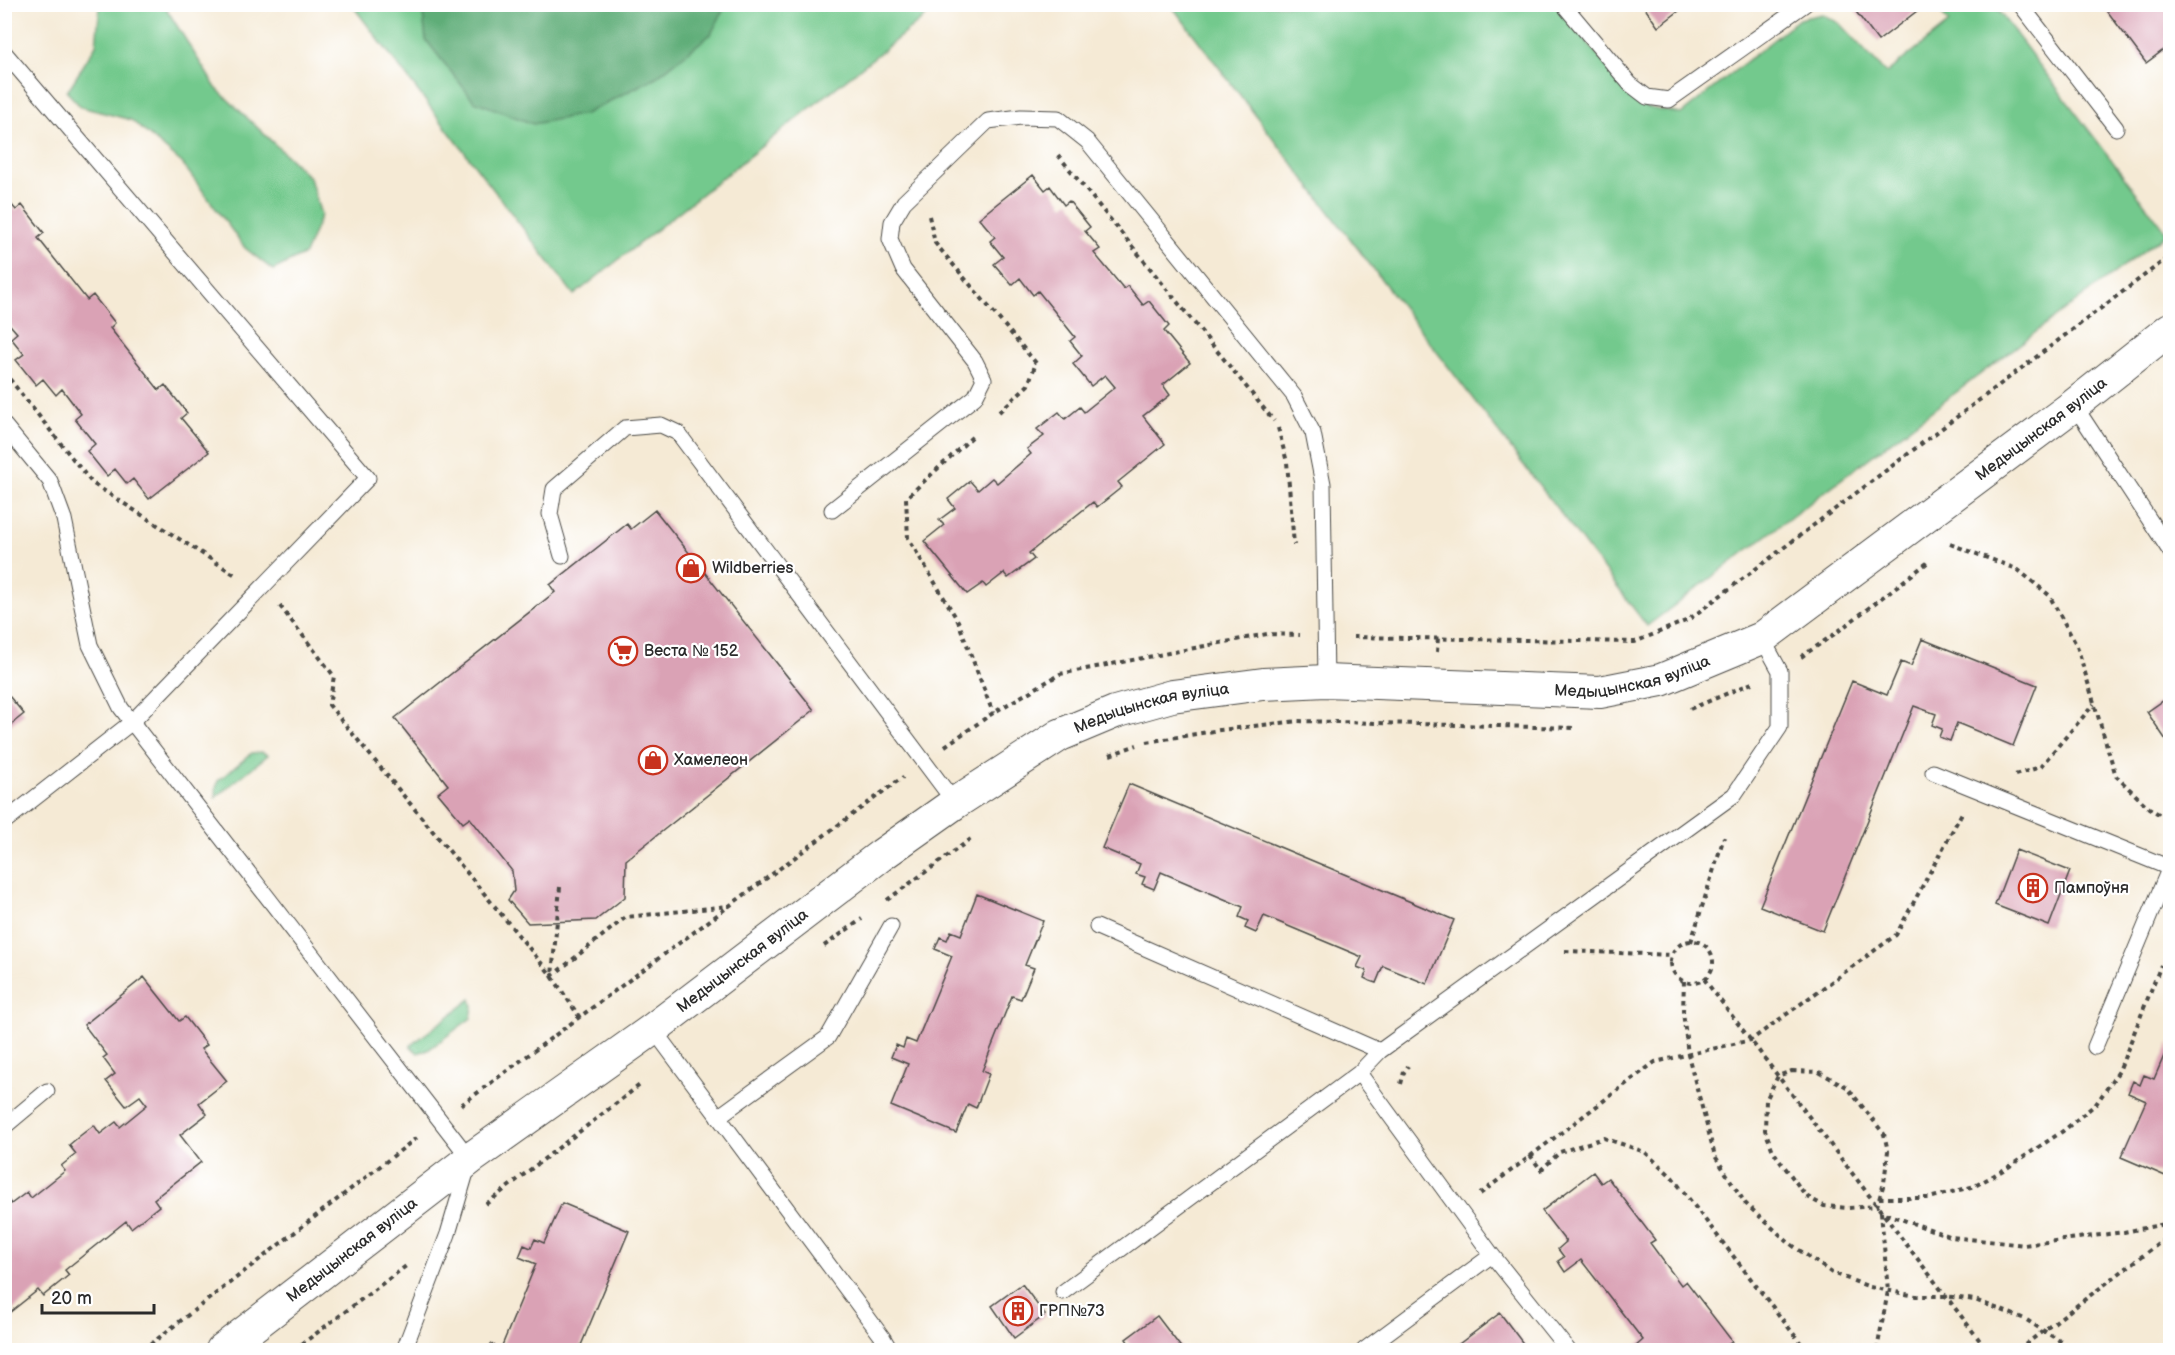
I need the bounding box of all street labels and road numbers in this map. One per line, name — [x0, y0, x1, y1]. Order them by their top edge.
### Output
street label: Медыцынская вуліца — [1972, 373, 2111, 485]
street label: Медыцынская вуліца — [1554, 651, 1713, 702]
street label: Медыцынская вуліца — [1071, 679, 1231, 738]
street label: Медыцынская вуліца — [673, 904, 812, 1017]
street label: Медыцынская вуліца — [283, 1193, 422, 1306]

